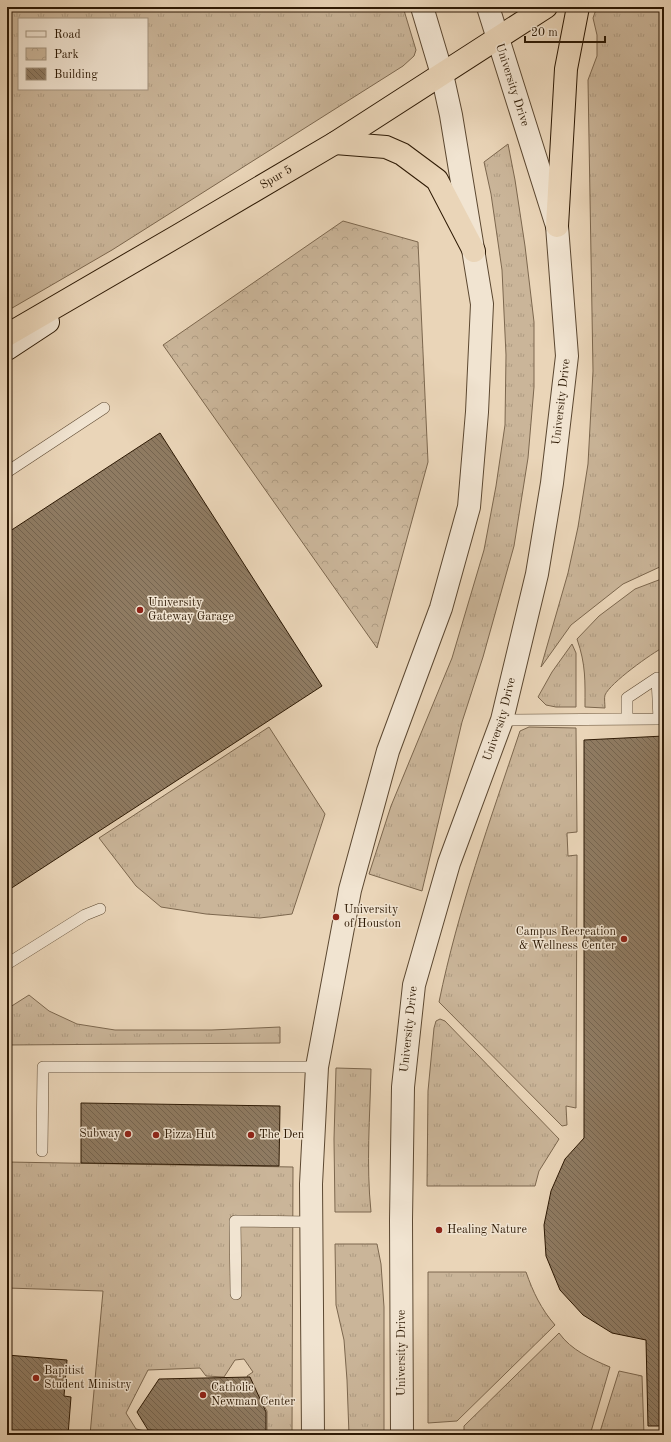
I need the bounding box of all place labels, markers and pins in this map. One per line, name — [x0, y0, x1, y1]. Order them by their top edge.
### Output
place label: University Gateway Garage — [148, 597, 235, 623]
marker: University Gateway Garage — [135, 605, 145, 615]
place label: University of Houston — [344, 904, 401, 930]
marker: University of Houston — [331, 912, 341, 922]
place label: Campus Recreation & Wellness Center — [516, 926, 617, 952]
marker: Campus Recreation & Wellness Center — [619, 934, 629, 944]
place label: Subway — [79, 1128, 121, 1140]
marker: Subway — [123, 1129, 133, 1139]
place label: Pizza Hut — [164, 1129, 215, 1141]
place label: The Den — [259, 1129, 305, 1141]
marker: Pizza Hut — [151, 1130, 161, 1140]
marker: The Den — [246, 1130, 256, 1140]
place label: Healing Nature — [447, 1224, 527, 1236]
marker: Healing Nature — [434, 1225, 444, 1235]
place label: Bapitist Student Ministry — [44, 1365, 132, 1391]
marker: Bapitist Student Ministry — [31, 1373, 41, 1383]
place label: Catholic Newman Center — [211, 1382, 295, 1408]
marker: Catholic Newman Center — [198, 1390, 208, 1400]

